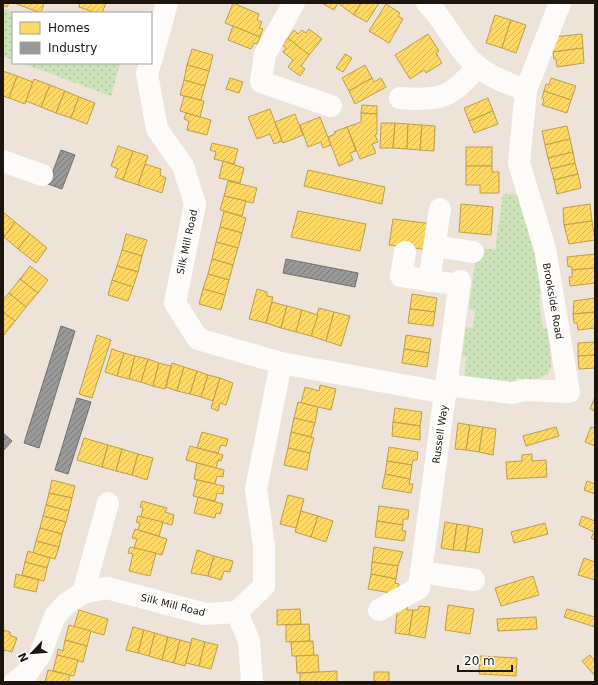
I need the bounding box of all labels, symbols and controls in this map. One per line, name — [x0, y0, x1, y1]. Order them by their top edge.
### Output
legend — [12, 12, 152, 64]
text: Homes — [48, 21, 90, 35]
text: Industry — [48, 41, 97, 55]
street label: Silk Mill Road — [175, 209, 199, 275]
street label: Brookside Road — [541, 262, 565, 340]
street label: Russell Way — [430, 404, 450, 464]
street label: Silk Mill Road — [140, 592, 206, 618]
north arrow — [12, 633, 52, 673]
scale bar — [458, 647, 512, 673]
text: N — [16, 650, 31, 664]
text: 20 m — [464, 654, 495, 668]

